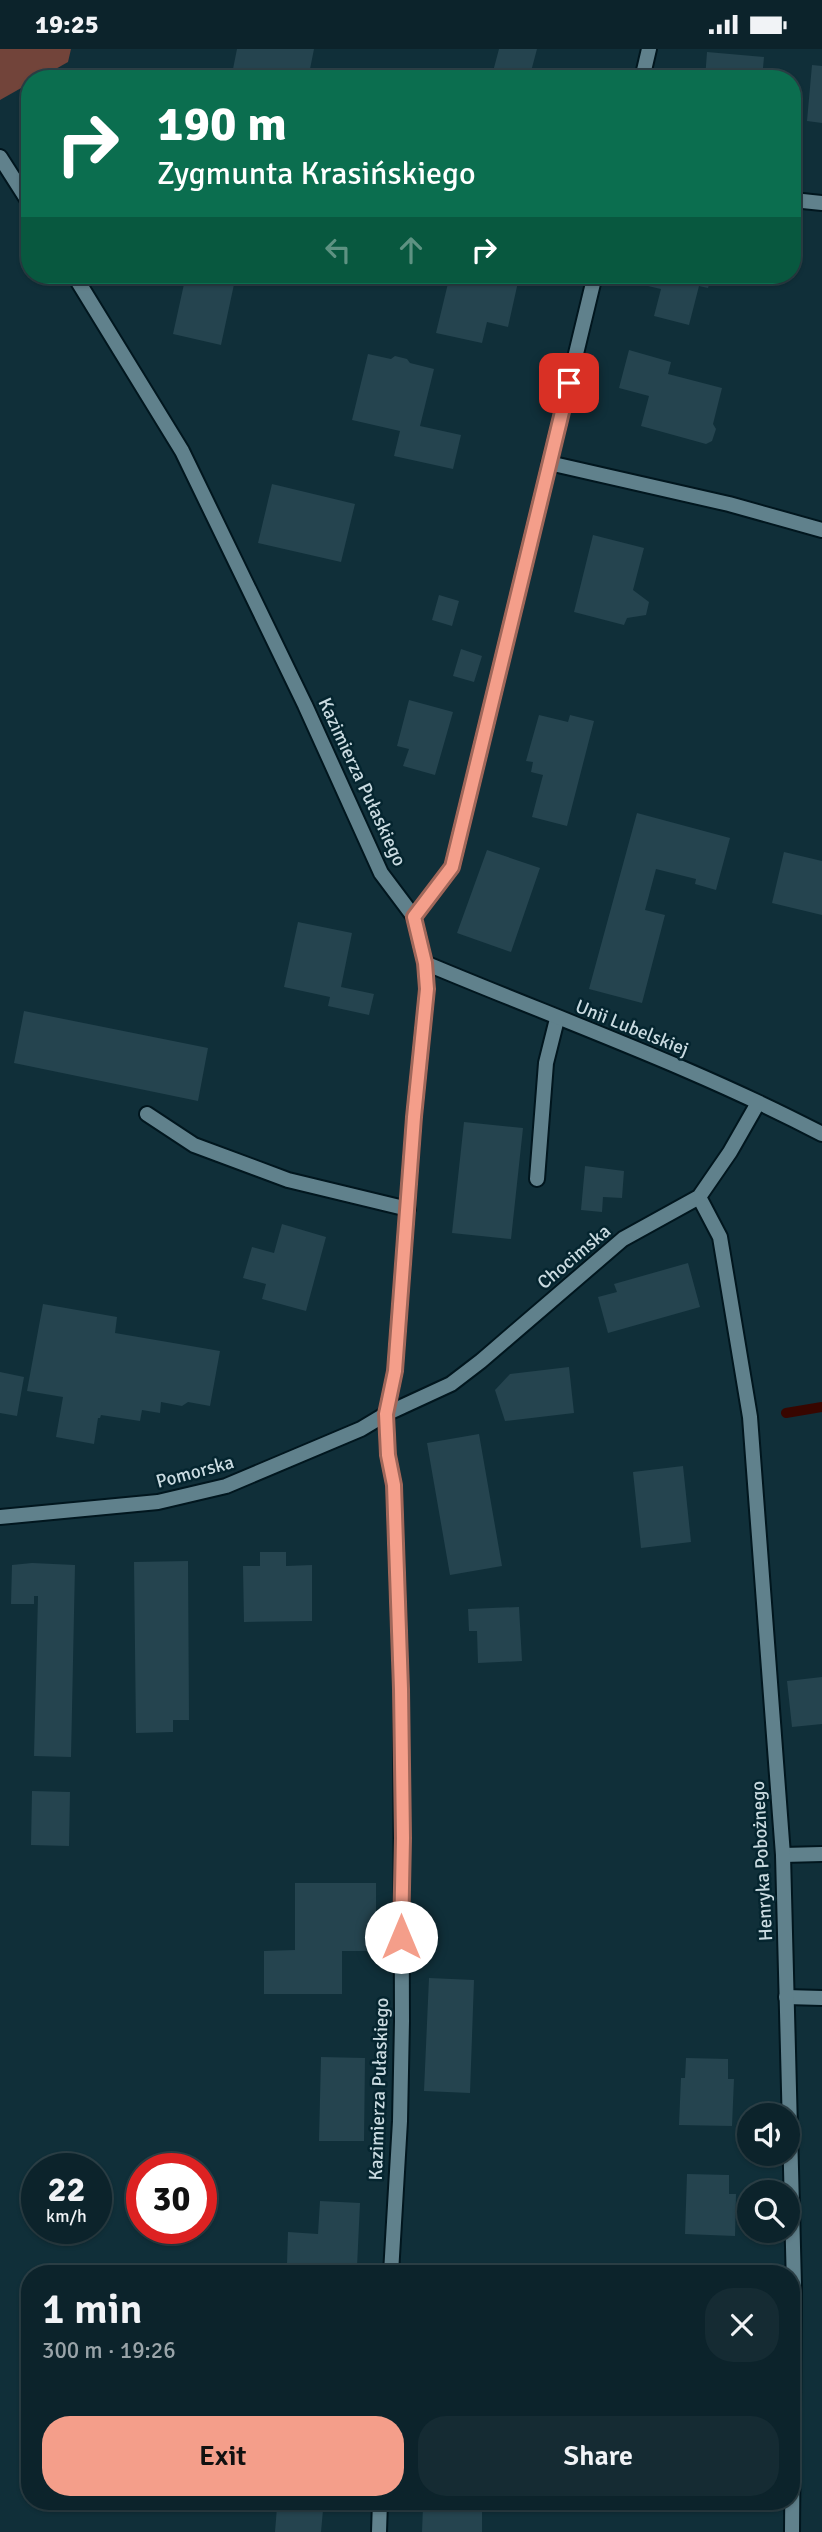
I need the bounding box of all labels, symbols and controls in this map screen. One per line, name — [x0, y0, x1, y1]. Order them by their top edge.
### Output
text: 19:25 — [35, 9, 99, 41]
text: 190 m — [157, 94, 287, 154]
icon: right — [42, 98, 133, 189]
text: Zygmunta Krasińskiego — [157, 154, 476, 193]
icon: left — [319, 231, 357, 269]
icon: ahead — [392, 231, 430, 269]
icon: right — [465, 231, 503, 269]
pin — [539, 353, 599, 413]
icon: arrive — [550, 364, 588, 402]
street label: Kazimierza Pułaskiego — [312, 694, 412, 870]
street label: Unii Lubelskiej — [572, 994, 692, 1062]
street label: Chocimska — [532, 1219, 616, 1295]
street label: Pomorska — [153, 1450, 237, 1494]
street label: Henryka Pobożnego — [746, 1780, 778, 1942]
position arrow — [364, 1900, 438, 1974]
street label: Kazimierza Pułaskiego — [364, 1997, 394, 2181]
map controls — [737, 2103, 800, 2243]
button: sound — [737, 2103, 800, 2166]
speed limit sign: 30 — [126, 2153, 217, 2244]
text: 22 — [48, 2168, 85, 2211]
button: search — [737, 2180, 800, 2243]
text: km/h — [46, 2205, 87, 2227]
text: 1 min — [42, 2284, 143, 2335]
button: close — [705, 2288, 779, 2362]
text: 300 m · 19:26 — [42, 2336, 176, 2365]
button: Exit — [42, 2416, 404, 2496]
button: Share — [418, 2416, 779, 2496]

